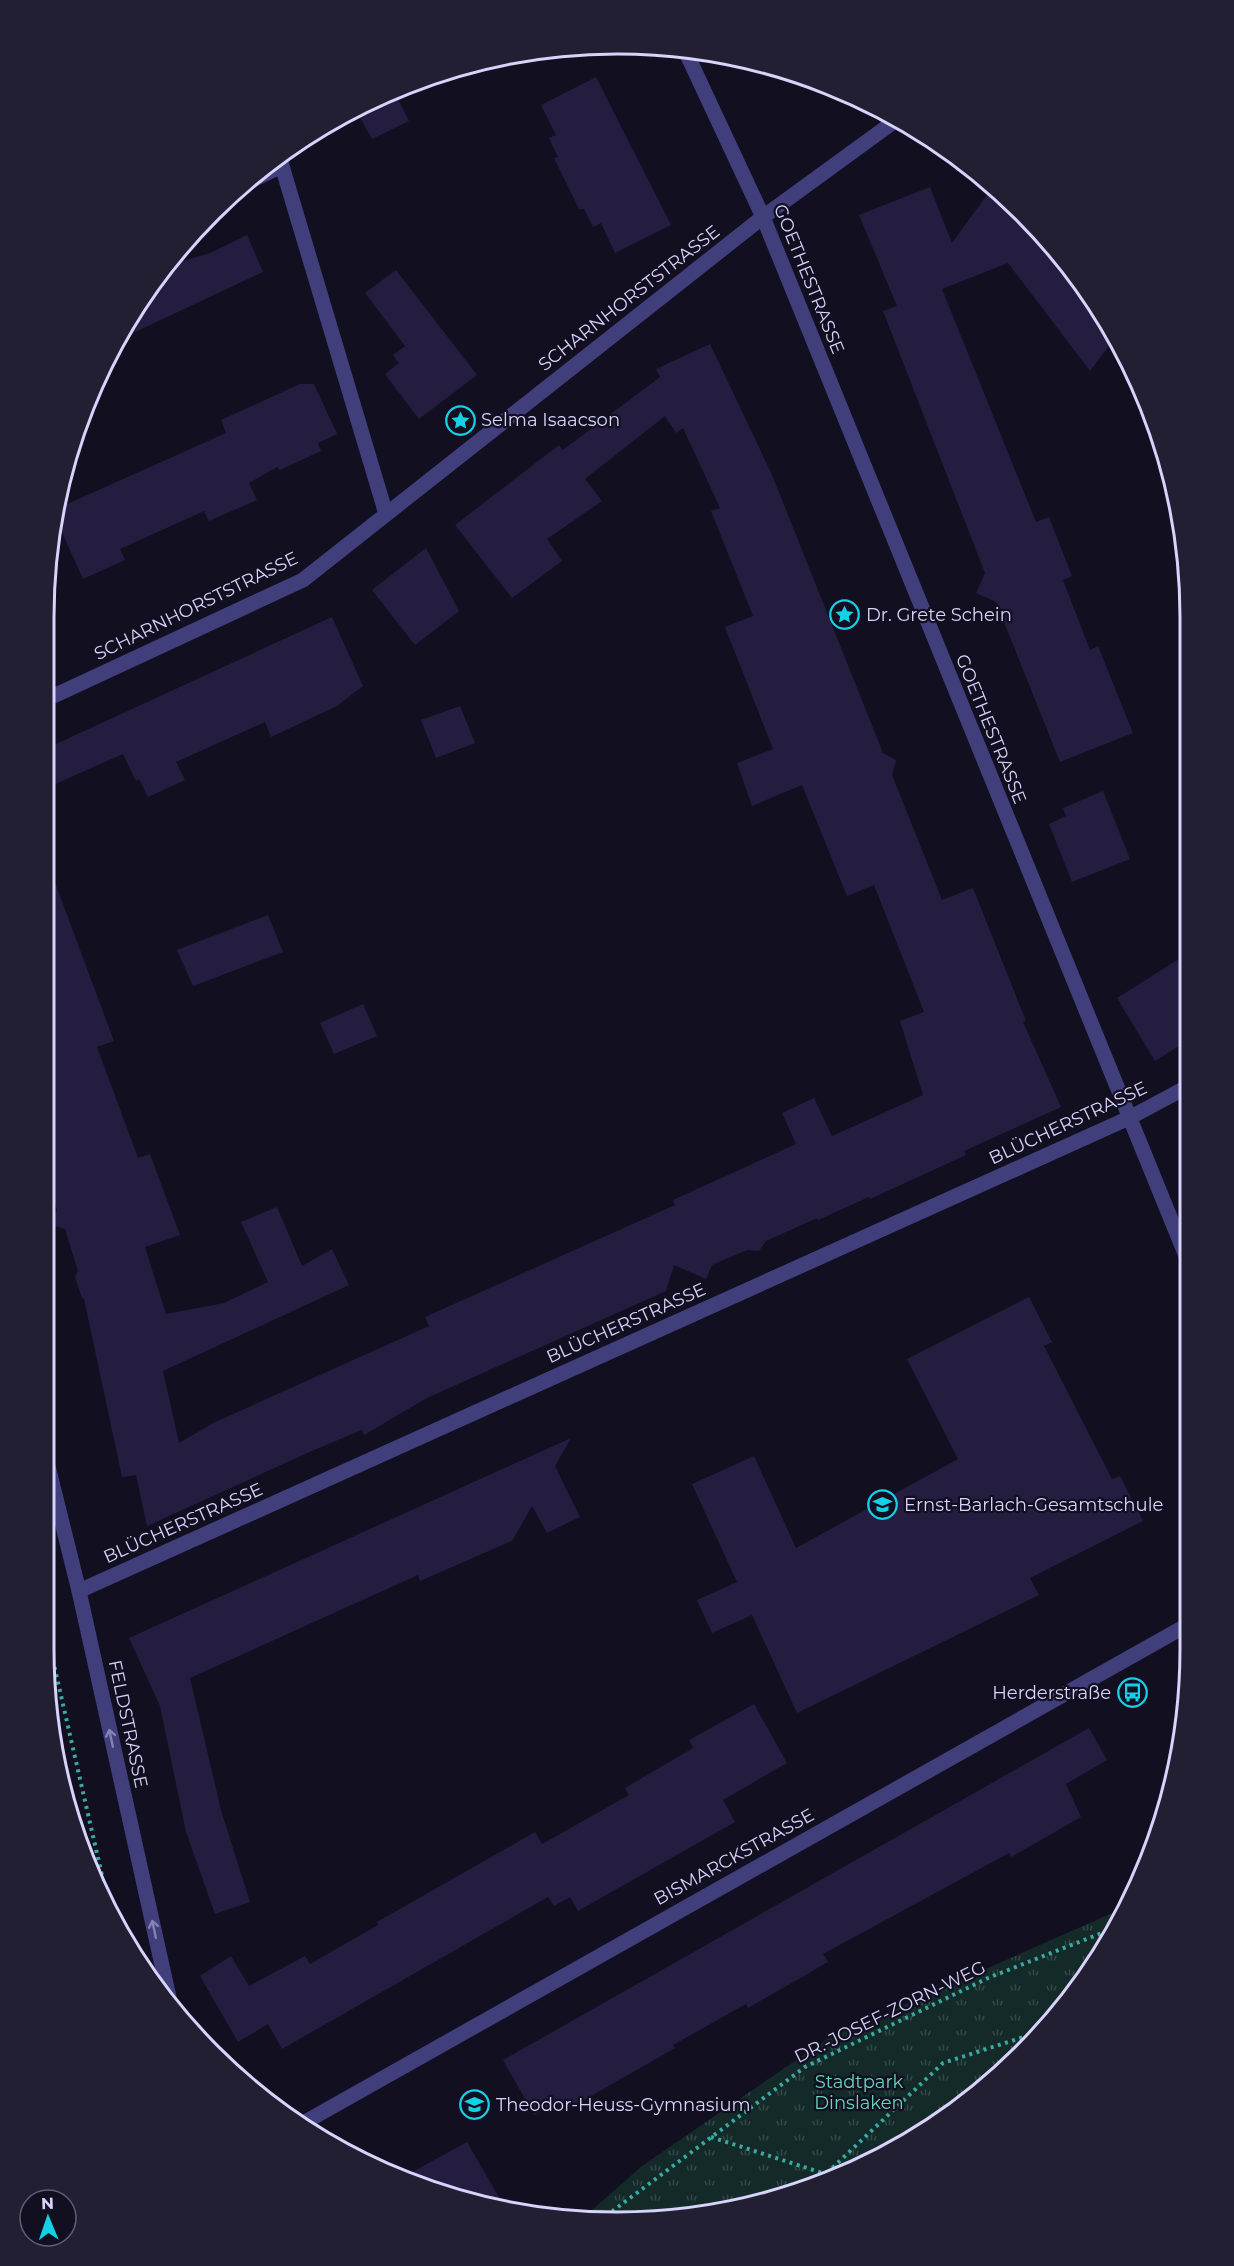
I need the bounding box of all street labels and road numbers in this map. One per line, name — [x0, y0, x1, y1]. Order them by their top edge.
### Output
street label: GOETHESTRASSE — [769, 201, 849, 357]
street label: SCHARNHORSTSTRASSE — [534, 220, 724, 376]
street label: SCHARNHORSTSTRASSE — [90, 547, 302, 665]
street label: GOETHESTRASSE — [951, 651, 1031, 807]
street label: BLÜCHERSTRASSE — [985, 1077, 1151, 1169]
street label: BLÜCHERSTRASSE — [543, 1278, 709, 1368]
street label: BLÜCHERSTRASSE — [100, 1478, 266, 1568]
street label: FELDSTRASSE — [104, 1658, 152, 1790]
street label: BISMARCKSTRASSE — [650, 1804, 818, 1910]
street label: DR.-JOSEF-ZORN-WEG — [791, 1956, 989, 2068]

